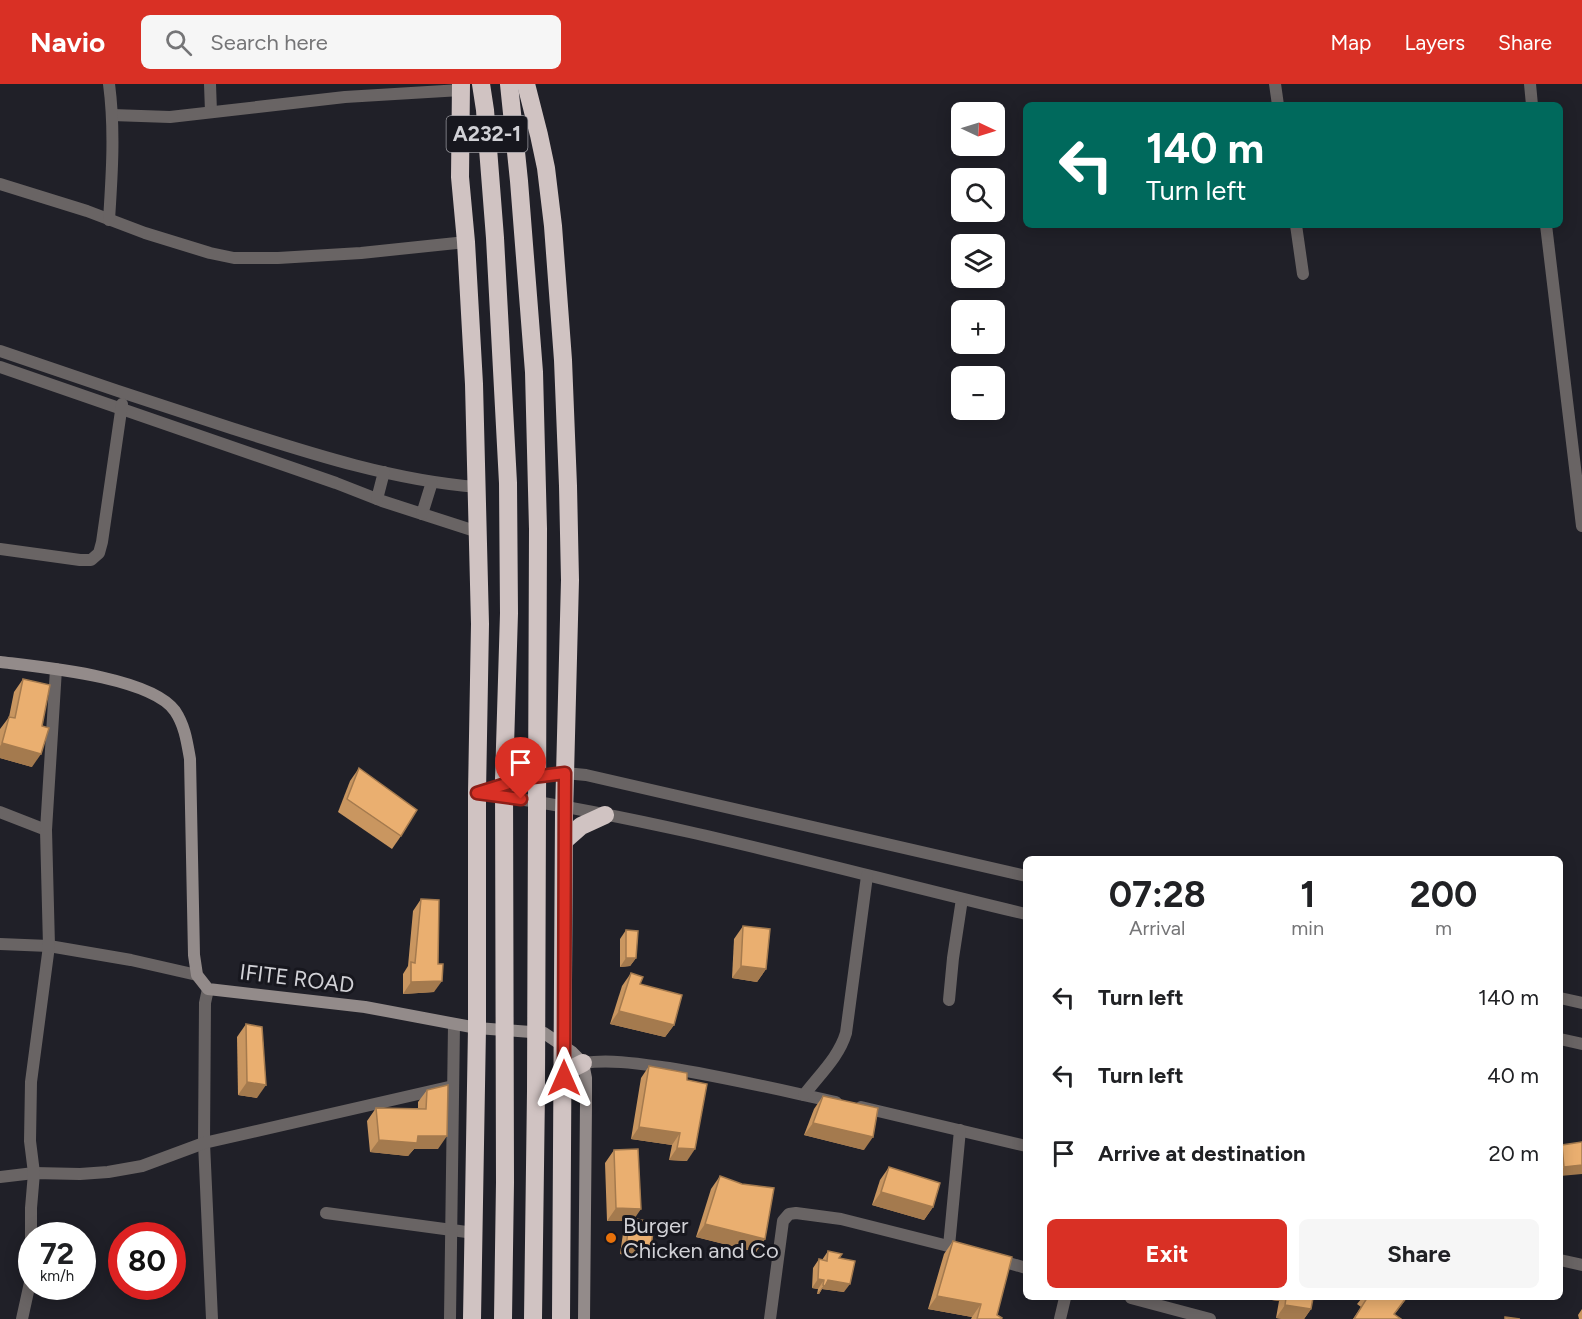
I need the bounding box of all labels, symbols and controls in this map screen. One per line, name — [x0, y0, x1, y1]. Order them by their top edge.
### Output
search box — [141, 15, 561, 69]
text: Navio — [30, 25, 105, 59]
icon: search — [162, 26, 195, 59]
text: Search here — [210, 29, 328, 56]
text: Map — [1331, 30, 1371, 55]
text: Layers — [1404, 30, 1465, 55]
text: Share — [1498, 30, 1552, 55]
north arrow — [951, 102, 1005, 156]
map controls — [951, 102, 1005, 420]
road number: A232-1 — [446, 116, 528, 152]
text: 140 m — [1146, 123, 1264, 174]
icon: left — [1047, 126, 1125, 204]
button: search — [951, 168, 1005, 222]
text: Turn left — [1146, 174, 1246, 207]
button: layers — [951, 234, 1005, 288]
button: + — [951, 300, 1005, 354]
button: − — [951, 366, 1005, 420]
pin — [495, 737, 546, 799]
icon: arrive — [504, 746, 537, 779]
text: 07:28 — [1109, 873, 1206, 916]
text: 1 — [1300, 873, 1315, 916]
text: 200 — [1410, 873, 1477, 916]
text: Arrival — [1129, 916, 1185, 940]
text: min — [1291, 916, 1324, 940]
text: m — [1435, 916, 1452, 940]
street label: IFITE ROAD — [238, 958, 356, 999]
icon: left — [1047, 981, 1080, 1014]
text: Turn left — [1098, 984, 1184, 1011]
text: 140 m — [1478, 984, 1539, 1011]
position arrow — [532, 1046, 596, 1110]
icon: left — [1047, 1059, 1080, 1092]
text: Turn left — [1098, 1062, 1184, 1089]
text: 40 m — [1487, 1062, 1539, 1089]
icon: arrive — [1047, 1137, 1080, 1170]
text: Arrive at destination — [1098, 1140, 1306, 1167]
text: 20 m — [1488, 1140, 1539, 1167]
place label: Burger Chicken and Co — [623, 1212, 779, 1264]
button: Exit — [1047, 1219, 1287, 1288]
button: Share — [1299, 1219, 1539, 1288]
speed limit sign: 80 — [108, 1222, 186, 1300]
marker: Burger Chicken and Co — [604, 1231, 618, 1245]
text: 72 — [40, 1235, 74, 1272]
text: km/h — [40, 1267, 74, 1285]

